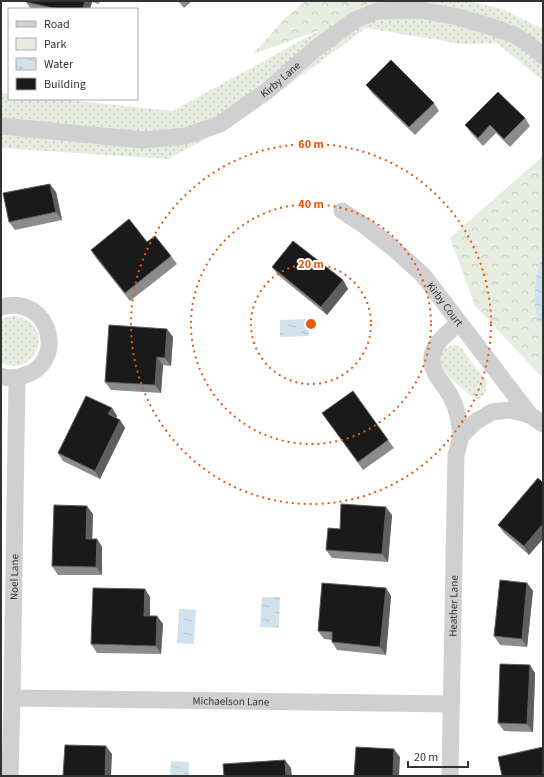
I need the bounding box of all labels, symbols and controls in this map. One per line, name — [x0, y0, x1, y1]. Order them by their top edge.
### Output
legend — [8, 8, 138, 100]
text: Road — [44, 16, 70, 33]
text: Park — [44, 36, 66, 53]
text: Water — [44, 56, 74, 73]
street label: Kirby Lane — [257, 57, 304, 101]
text: Building — [44, 76, 86, 93]
text: 60 m — [298, 136, 324, 153]
text: 40 m — [298, 196, 324, 213]
text: 20 m — [298, 256, 324, 273]
street label: Kirby Court — [423, 279, 467, 330]
centre of rings — [304, 317, 318, 331]
street label: Noel Lane — [6, 553, 22, 600]
street label: Heather Lane — [445, 575, 461, 637]
street label: Michaelson Lane — [192, 693, 270, 709]
scale bar — [408, 743, 468, 769]
text: 20 m — [414, 749, 438, 766]

